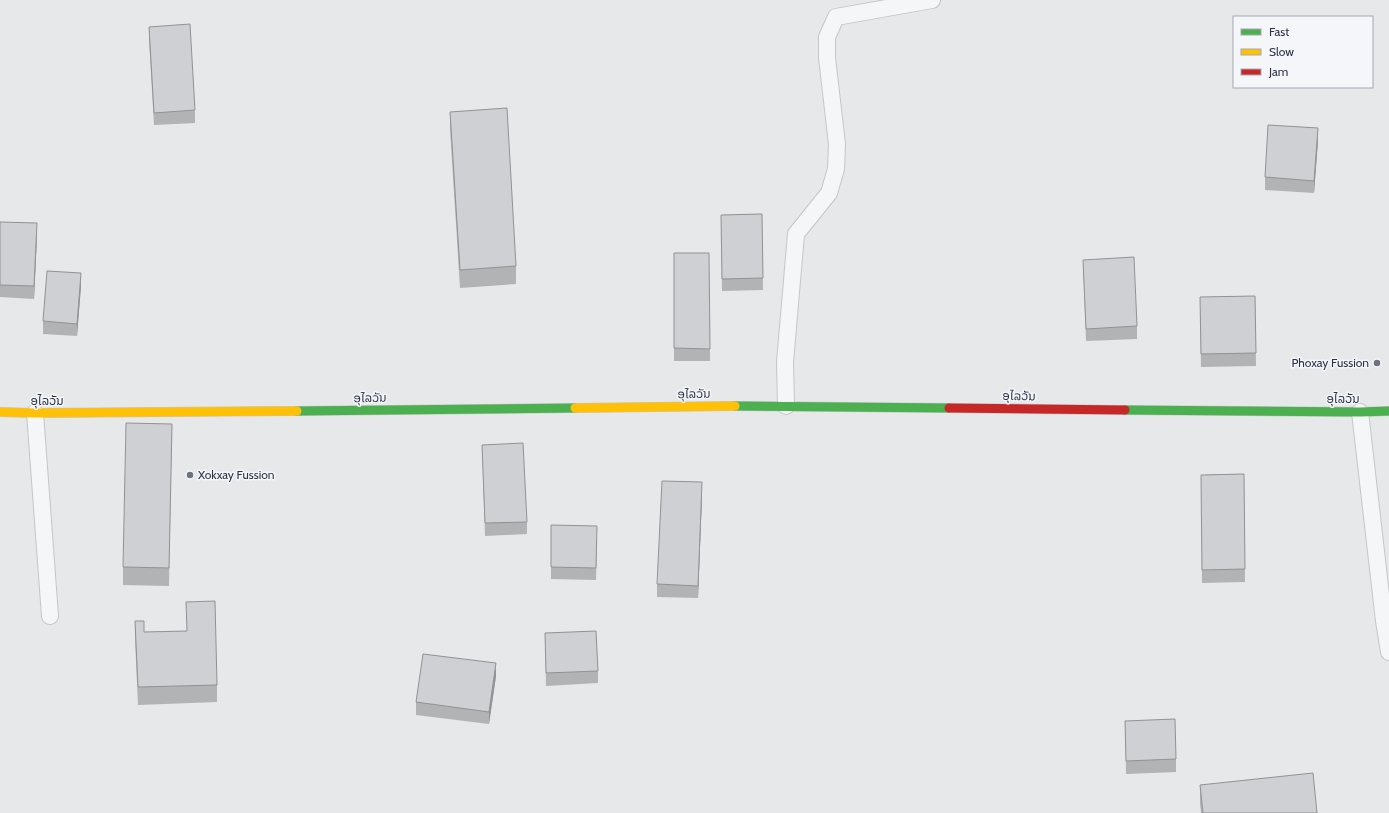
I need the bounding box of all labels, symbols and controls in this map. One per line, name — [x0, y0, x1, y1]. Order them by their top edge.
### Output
legend — [1233, 16, 1373, 88]
text: Fast — [1269, 24, 1289, 39]
text: Slow — [1269, 44, 1294, 59]
text: Jam — [1268, 64, 1288, 79]
place label: Phoxay Fussion — [1292, 355, 1369, 370]
marker: Phoxay Fussion — [1372, 358, 1382, 368]
street label: ອຸໄລວັນ — [677, 386, 711, 402]
street label: ອຸໄລວັນ — [1002, 388, 1036, 404]
street label: ອຸໄລວັນ — [353, 390, 387, 406]
street label: ອຸໄລວັນ — [1326, 391, 1360, 407]
street label: ອຸໄລວັນ — [30, 393, 64, 409]
place label: Xokxay Fussion — [198, 467, 275, 482]
marker: Xokxay Fussion — [185, 470, 195, 480]

